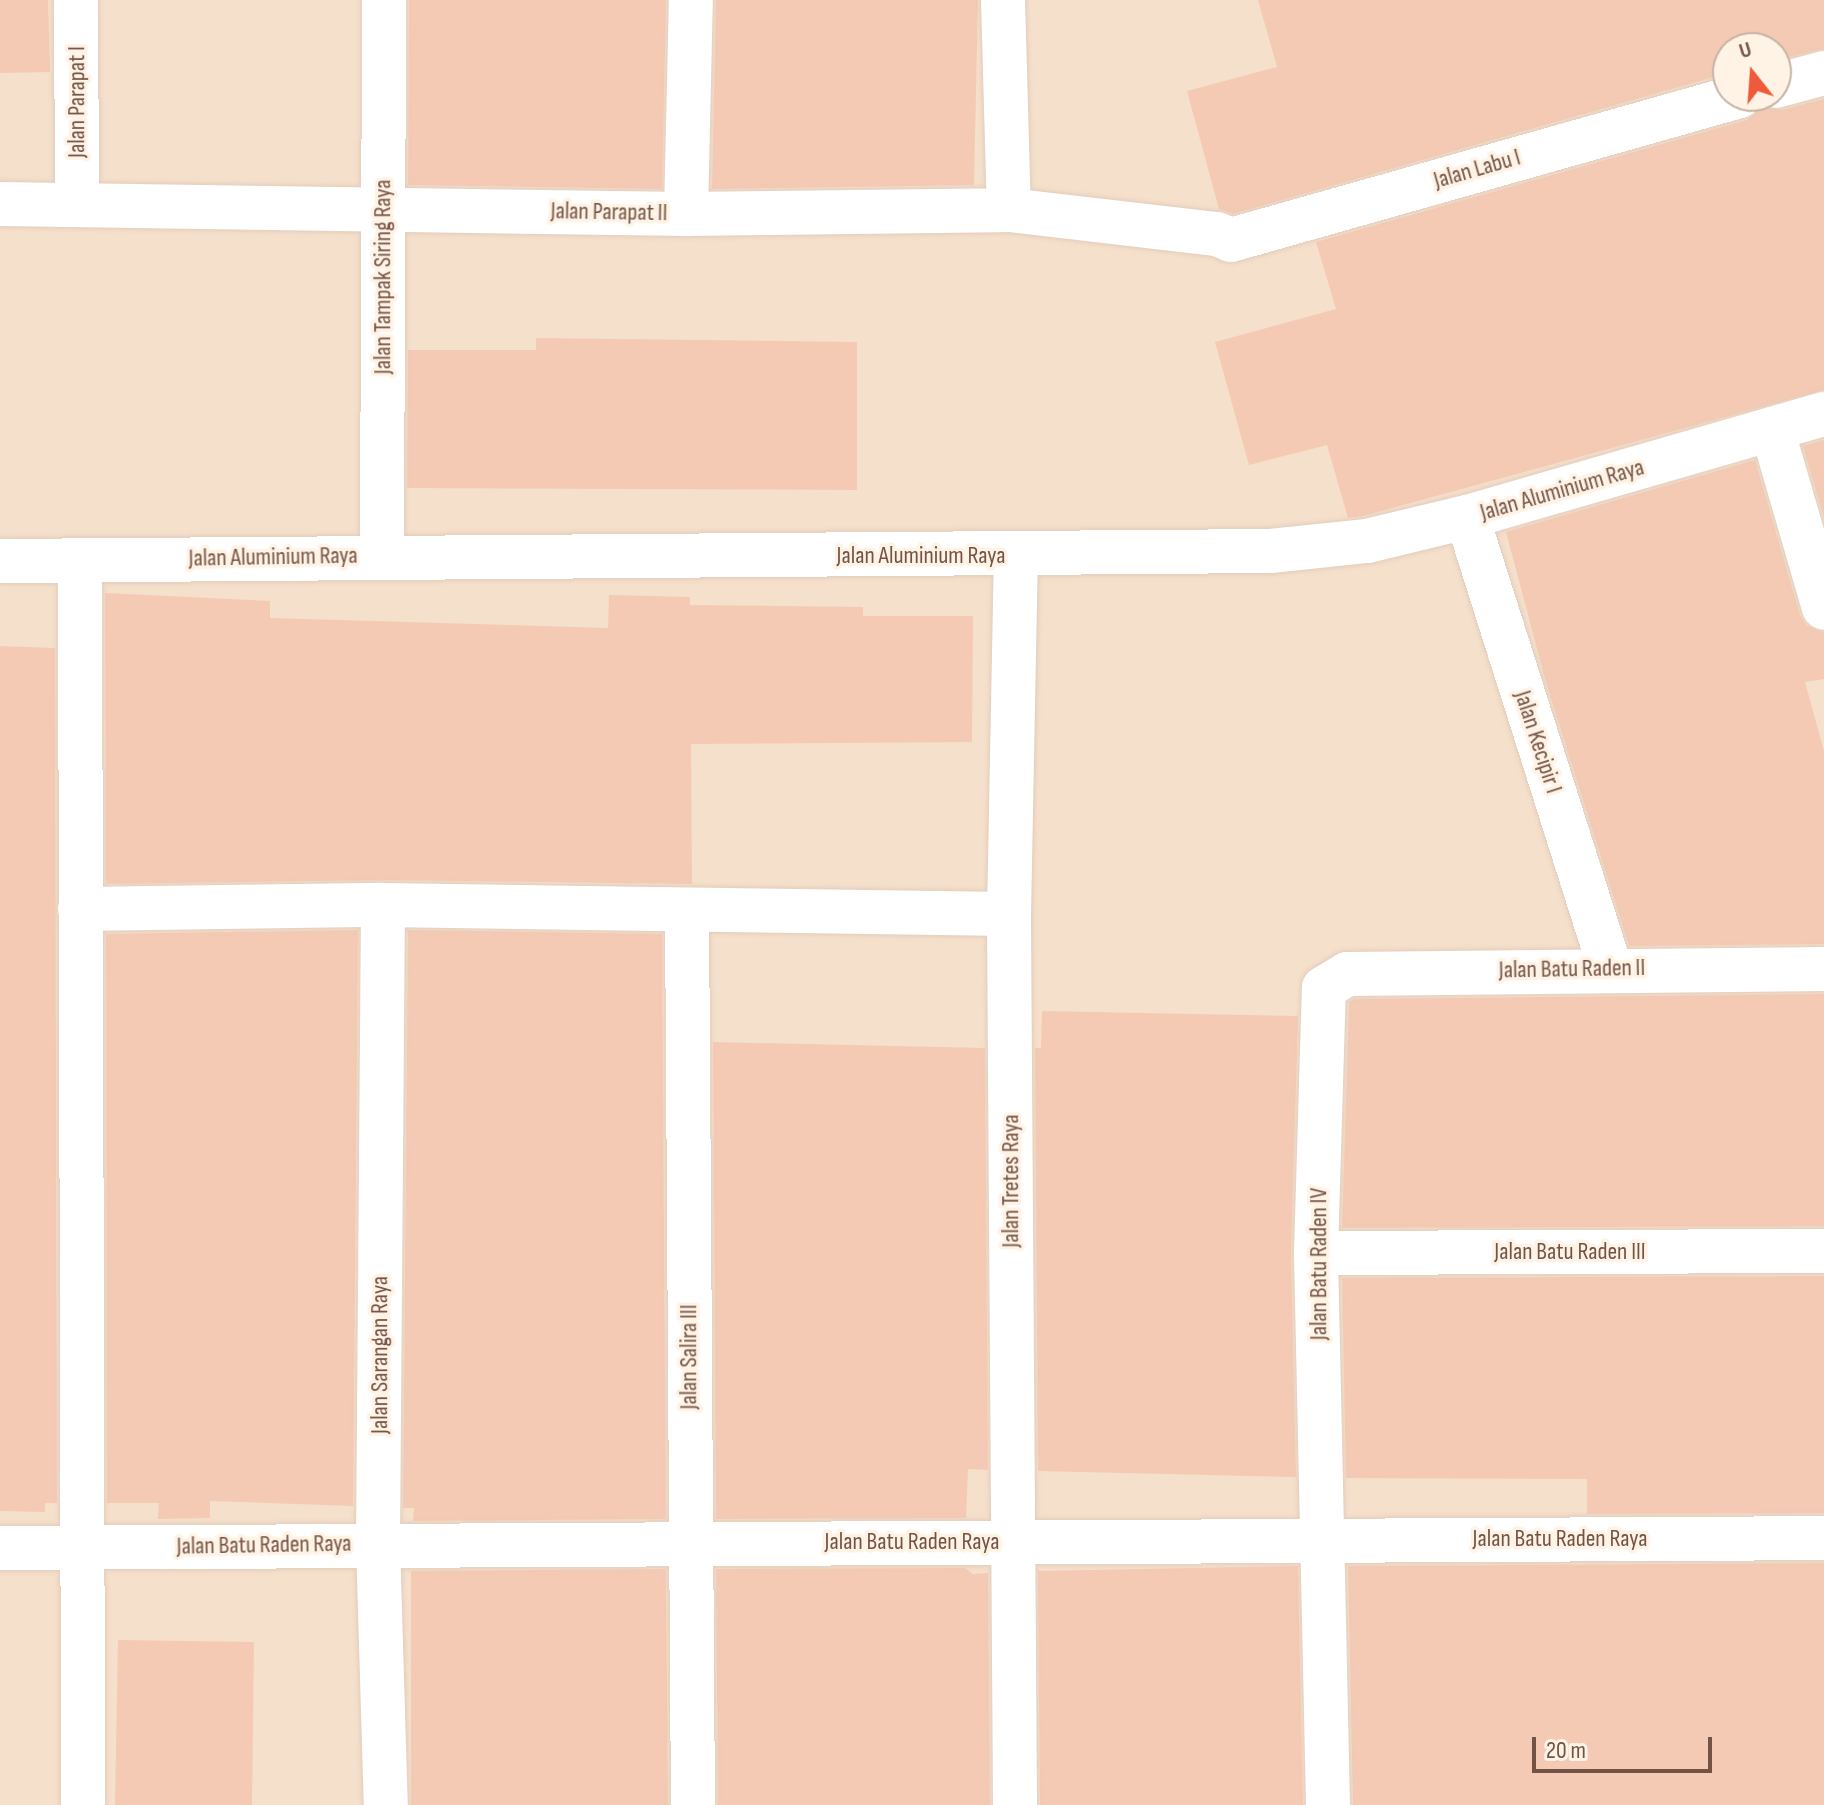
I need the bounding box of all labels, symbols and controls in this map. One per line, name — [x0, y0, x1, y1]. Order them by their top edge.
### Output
north arrow — [1712, 32, 1792, 112]
text: U — [1736, 36, 1755, 65]
street label: Jalan Parapat I — [63, 46, 91, 158]
street label: Jalan Labu I — [1430, 143, 1524, 195]
street label: Jalan Tampak Siring Raya — [369, 180, 397, 374]
street label: Jalan Parapat II — [550, 197, 668, 227]
street label: Jalan Aluminium Raya — [1477, 453, 1647, 527]
street label: Jalan Aluminium Raya — [188, 541, 358, 573]
street label: Jalan Aluminium Raya — [837, 542, 1005, 570]
street label: Jalan Kecipir I — [1508, 687, 1568, 797]
street label: Jalan Batu Raden II — [1498, 953, 1646, 985]
street label: Jalan Tretes Raya — [997, 1114, 1025, 1248]
street label: Jalan Batu Raden IV — [1305, 1188, 1333, 1340]
street label: Jalan Batu Raden III — [1494, 1238, 1646, 1266]
street label: Jalan Sarangan Raya — [366, 1276, 394, 1434]
street label: Jalan Salira III — [675, 1305, 703, 1409]
street label: Jalan Batu Raden Raya — [1473, 1525, 1647, 1553]
street label: Jalan Batu Raden Raya — [825, 1528, 999, 1556]
street label: Jalan Batu Raden Raya — [176, 1529, 352, 1561]
scale bar — [1536, 1721, 1716, 1771]
text: 20 m — [1546, 1736, 1586, 1765]

